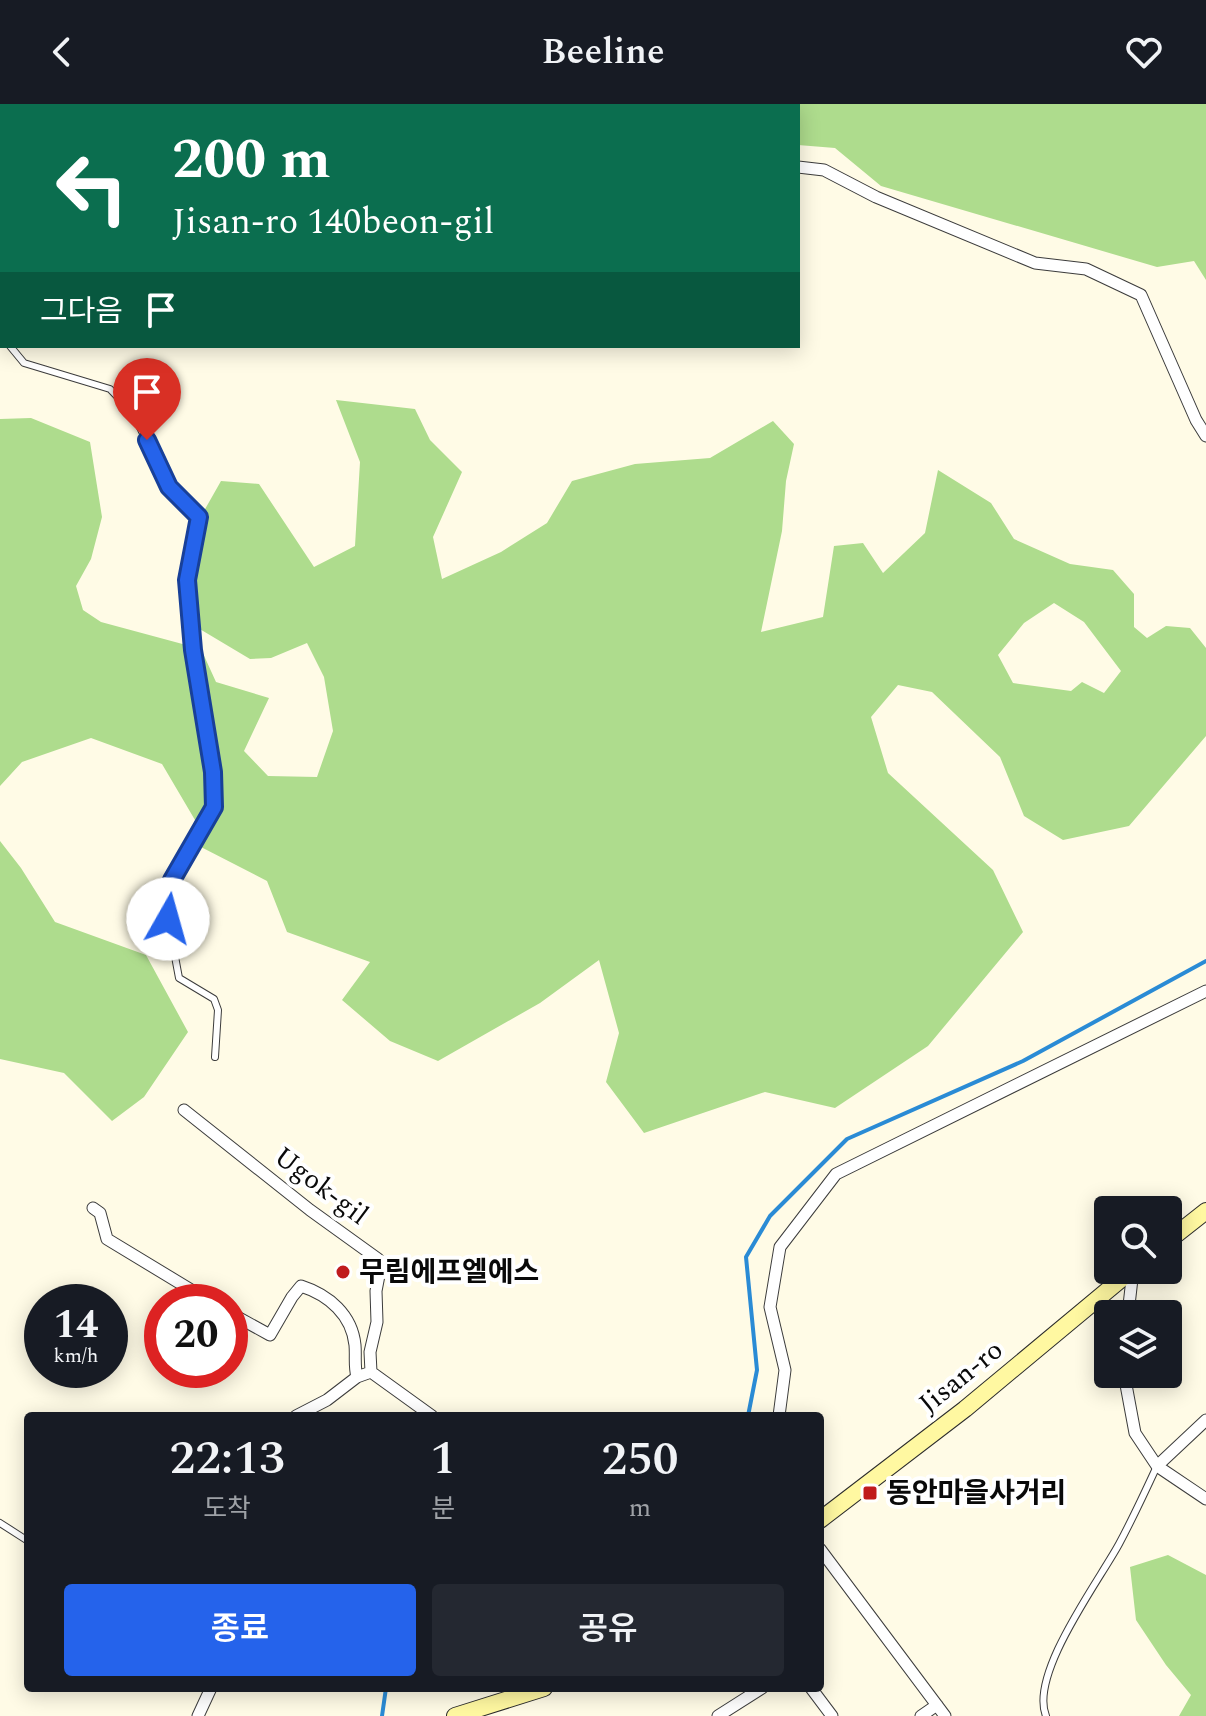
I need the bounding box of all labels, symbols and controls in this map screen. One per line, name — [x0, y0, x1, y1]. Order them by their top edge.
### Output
text: Beeline — [541, 25, 665, 80]
icon: back — [40, 30, 84, 74]
icon: heart — [1122, 30, 1166, 74]
text: 200 m — [172, 118, 331, 203]
icon: left — [40, 136, 144, 240]
text: Jisan-ro 140beon-gil — [172, 195, 494, 250]
icon: arrive — [139, 288, 183, 332]
text: 그다음 — [40, 289, 123, 335]
pin — [113, 358, 181, 440]
icon: arrive — [125, 370, 169, 414]
position arrow — [126, 877, 210, 961]
street label: Ugok-gil — [264, 1136, 378, 1236]
map controls — [1094, 1196, 1182, 1388]
button: search — [1094, 1196, 1182, 1284]
place label: 무림에프엘에스 — [359, 1251, 539, 1294]
marker: 무림에프엘에스 — [334, 1263, 352, 1281]
speed limit sign: 20 — [144, 1284, 248, 1388]
text: 14 — [54, 1295, 98, 1356]
button: layers — [1094, 1300, 1182, 1388]
street label: Jisan-ro — [909, 1329, 1013, 1425]
text: km/h — [54, 1341, 99, 1371]
text: 22:13 — [169, 1422, 285, 1495]
text: 1 — [430, 1422, 456, 1495]
text: 250 — [601, 1423, 679, 1496]
place label: 동안마을사거리 — [886, 1472, 1066, 1515]
marker: 동안마을사거리 — [861, 1484, 879, 1502]
text: m — [629, 1488, 651, 1528]
text: 도착 — [203, 1489, 251, 1529]
text: 분 — [431, 1489, 455, 1529]
button: 종료 — [64, 1584, 416, 1676]
button: 공유 — [432, 1584, 784, 1676]

